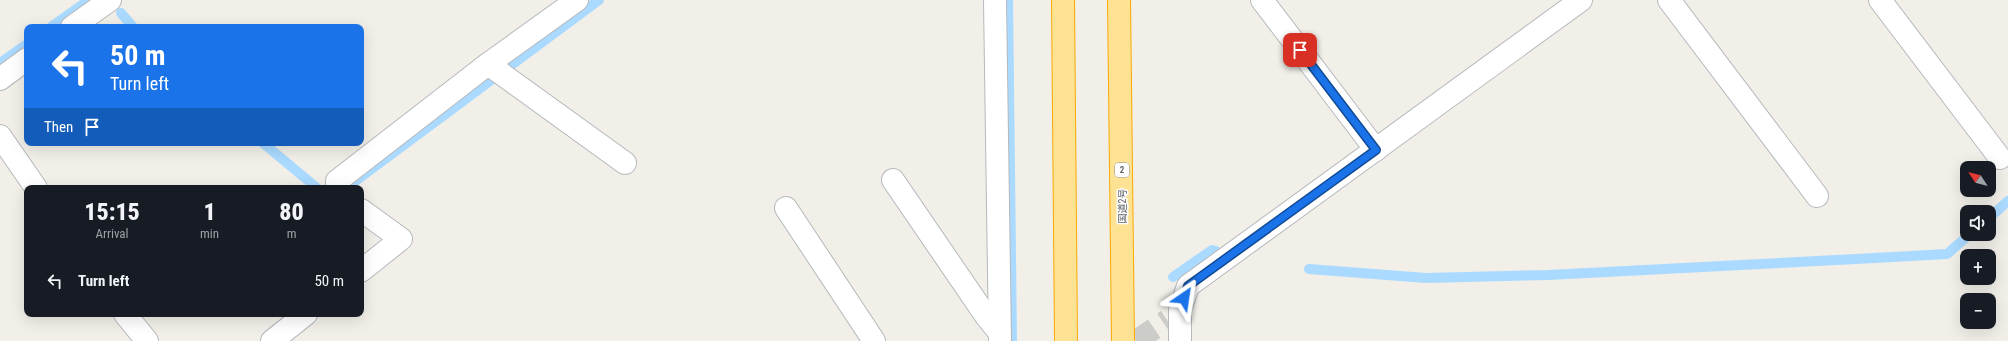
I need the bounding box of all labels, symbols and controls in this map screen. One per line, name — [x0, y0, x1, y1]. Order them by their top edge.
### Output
pin — [1283, 33, 1317, 67]
text: 50 m — [110, 39, 166, 72]
icon: arrive — [1289, 39, 1311, 61]
icon: left — [44, 40, 96, 92]
text: Turn left — [110, 73, 169, 94]
icon: arrive — [81, 116, 103, 138]
text: Then — [44, 118, 73, 136]
north arrow — [1960, 161, 1996, 197]
map controls — [1960, 161, 1996, 329]
road number: 2 — [1115, 163, 1129, 177]
street label: 国道2号 — [1117, 189, 1128, 223]
text: 15:15 — [84, 198, 140, 226]
text: 1 — [203, 198, 216, 226]
text: 80 — [279, 198, 304, 226]
button: sound — [1960, 205, 1996, 241]
text: Arrival — [95, 226, 129, 241]
text: min — [200, 226, 219, 241]
text: m — [287, 226, 296, 241]
button: + — [1960, 249, 1996, 285]
icon: left — [44, 270, 66, 292]
text: Turn left — [78, 272, 129, 290]
text: 50 m — [314, 272, 344, 290]
position arrow — [1163, 277, 1205, 319]
button: − — [1960, 293, 1996, 329]

